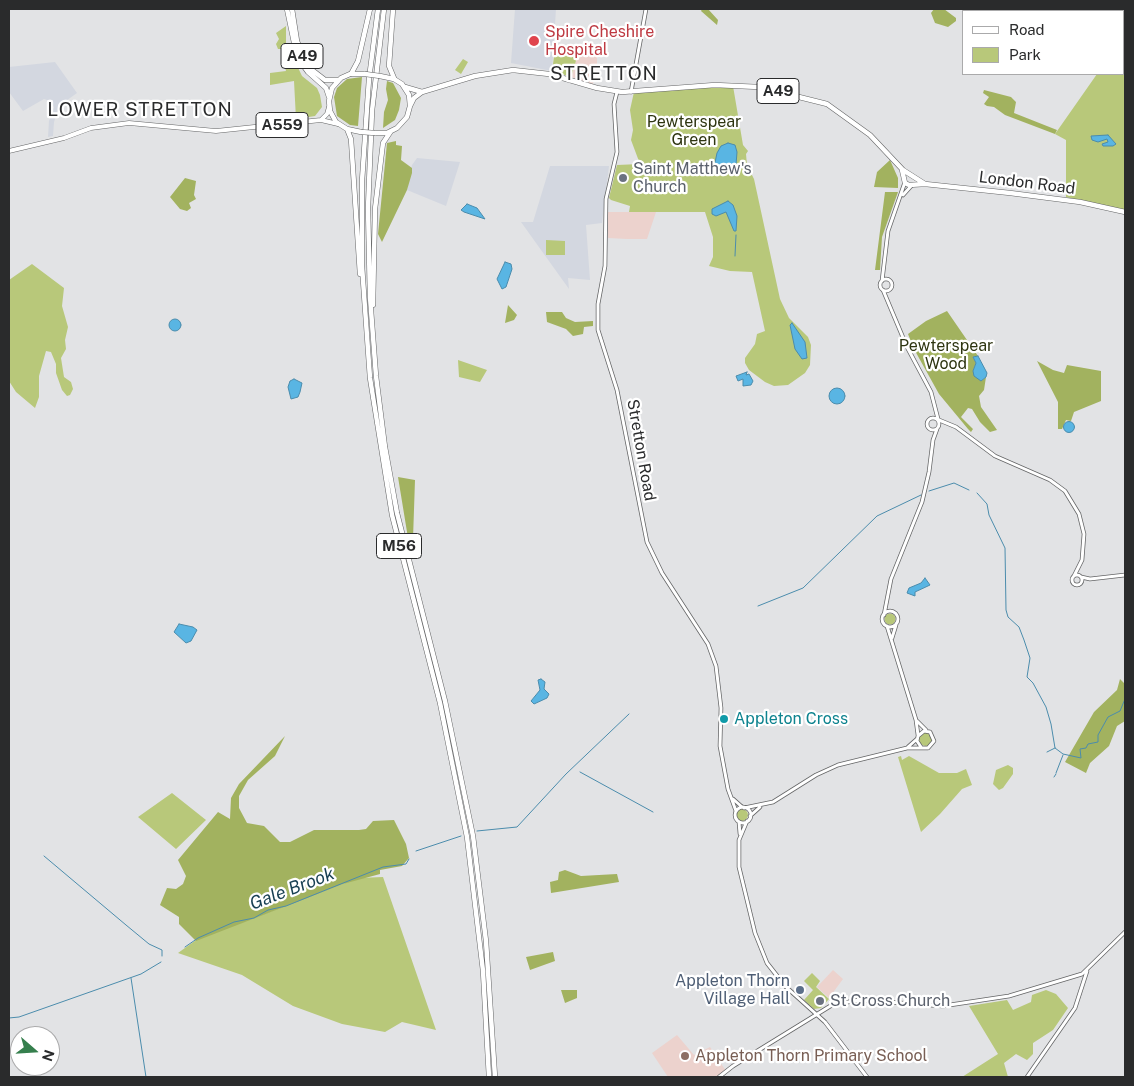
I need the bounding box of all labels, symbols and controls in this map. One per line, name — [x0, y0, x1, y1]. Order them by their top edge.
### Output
legend — [962, 10, 1124, 75]
text: Road — [1009, 21, 1045, 38]
place label: Spire Cheshire Hospital — [545, 22, 654, 60]
marker: Spire Cheshire Hospital — [527, 34, 541, 48]
road number: A49 — [281, 44, 323, 68]
text: Park — [1009, 46, 1041, 63]
district label: STRETTON — [549, 63, 659, 85]
road number: A49 — [757, 78, 799, 104]
district label: LOWER STRETTON — [45, 99, 235, 121]
road number: A559 — [256, 112, 308, 138]
park label: Pewterspear Green — [647, 112, 741, 150]
place label: Saint Matthew's Church — [633, 159, 752, 197]
street label: London Road — [978, 168, 1076, 198]
marker: Saint Matthew's Church — [617, 172, 629, 184]
park label: Pewterspear Wood — [899, 336, 993, 374]
street label: Stretton Road — [623, 398, 659, 502]
road number: M56 — [376, 534, 422, 558]
place label: Appleton Cross — [734, 709, 848, 729]
marker: Appleton Cross — [718, 713, 730, 725]
water label: Gale Brook — [247, 863, 337, 915]
place label: Appleton Thorn Village Hall — [675, 971, 790, 1009]
marker: Appleton Thorn Village Hall — [794, 984, 806, 996]
place label: St Cross Church — [830, 991, 950, 1011]
marker: St Cross Church — [814, 995, 826, 1007]
north arrow — [10, 1026, 60, 1076]
place label: Appleton Thorn Primary School — [695, 1046, 927, 1066]
text: N — [39, 1048, 58, 1063]
marker: Appleton Thorn Primary School — [679, 1050, 691, 1062]

